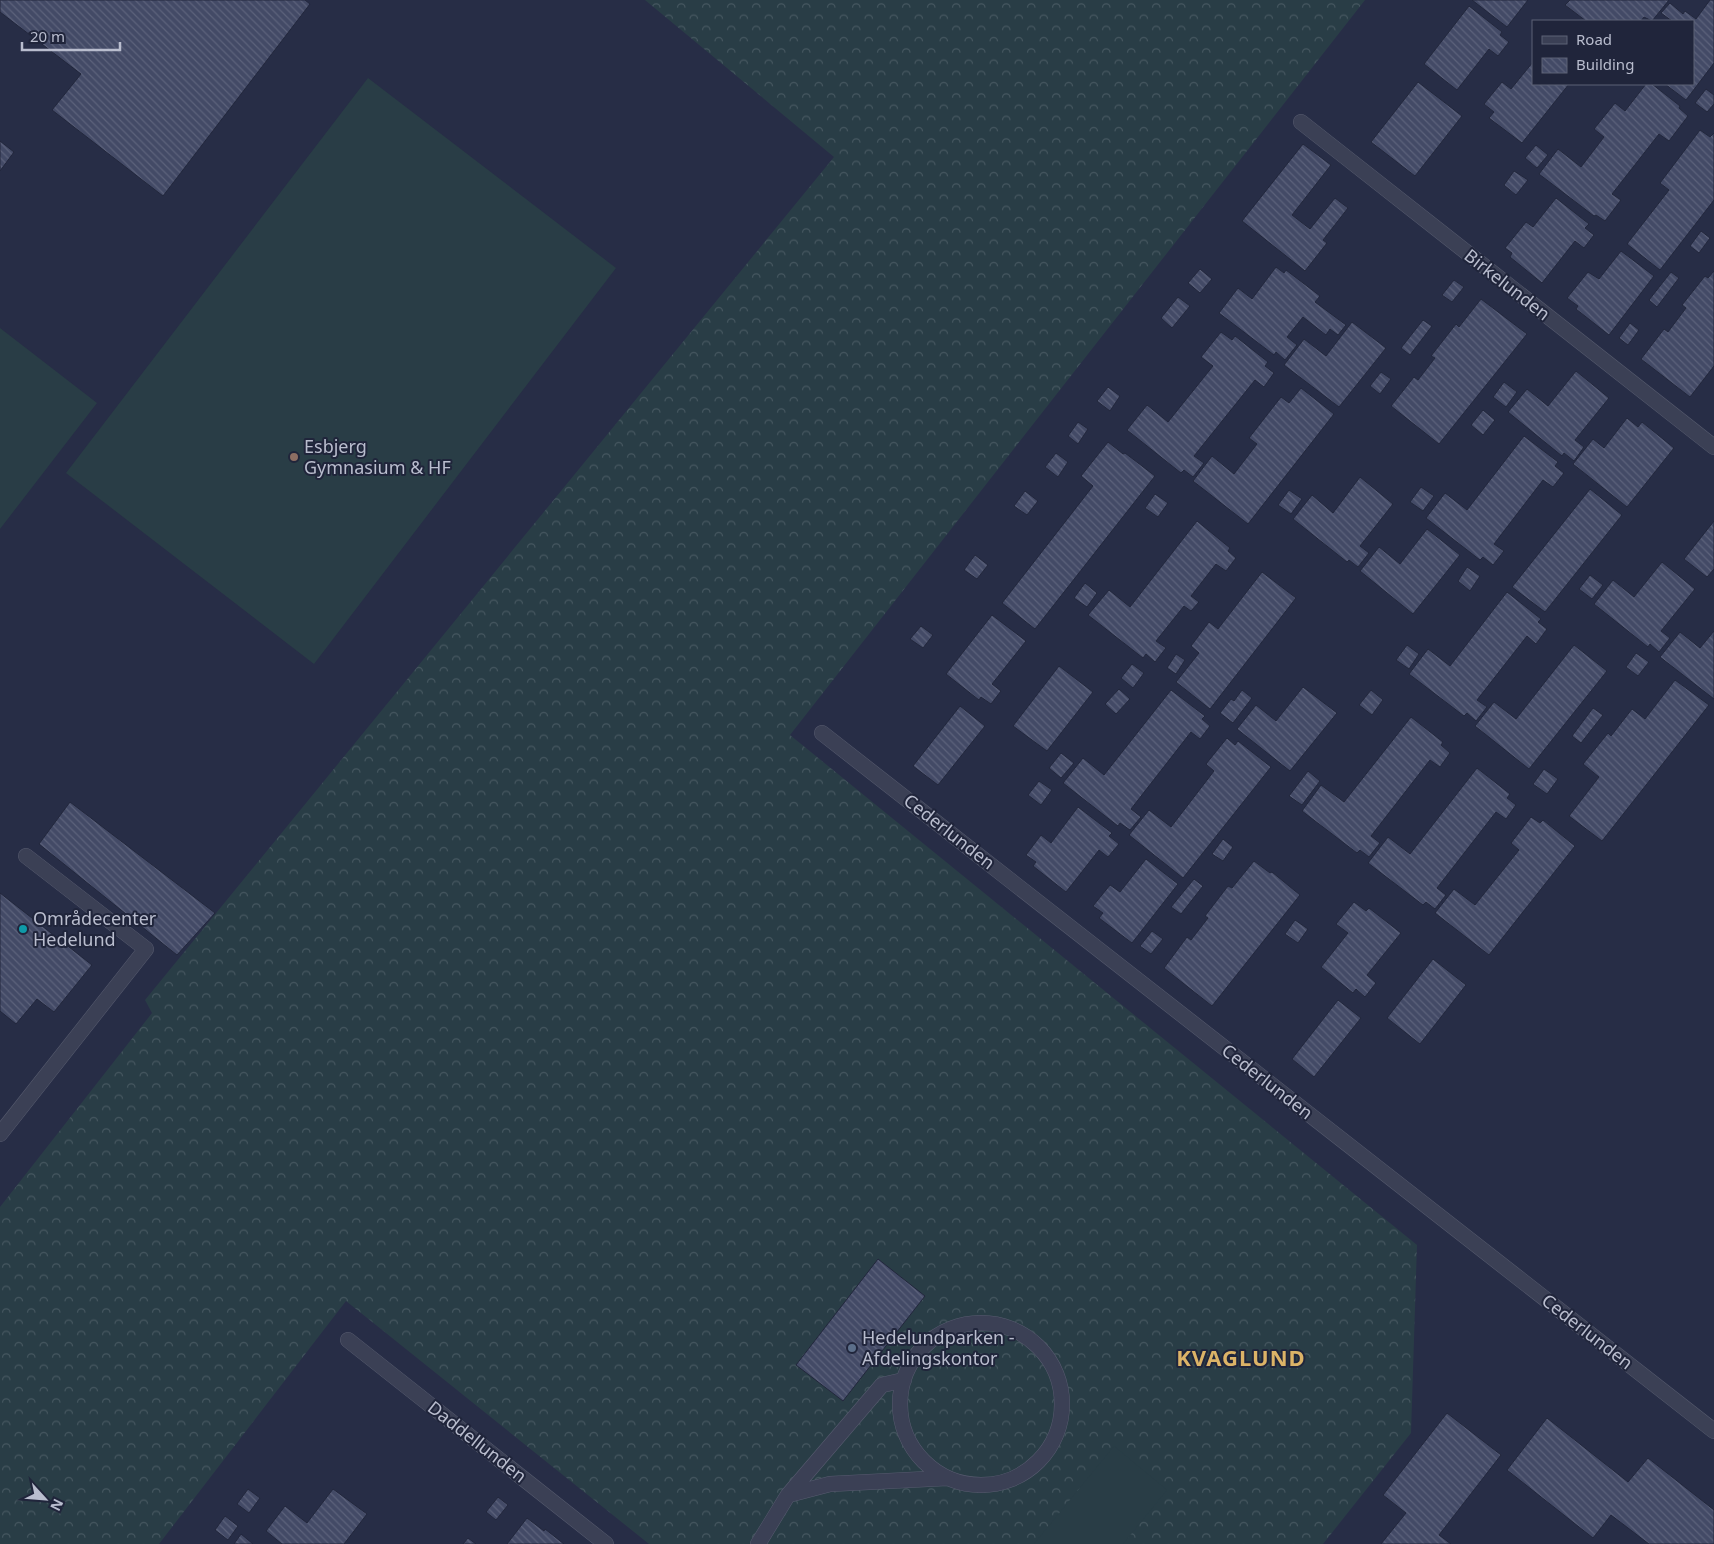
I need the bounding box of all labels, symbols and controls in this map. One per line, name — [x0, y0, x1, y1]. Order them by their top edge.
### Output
scale bar — [22, 20, 120, 52]
legend — [1532, 20, 1694, 85]
text: 20 m — [30, 26, 65, 46]
text: Road — [1576, 29, 1612, 49]
text: Building — [1576, 54, 1634, 74]
street label: Birkelunden — [1460, 243, 1555, 325]
place label: Esbjerg Gymnasium & HF — [304, 434, 451, 479]
marker: Esbjerg Gymnasium & HF — [288, 451, 300, 463]
street label: Cederlunden — [899, 788, 1000, 874]
place label: Områdecenter Hedelund — [33, 906, 157, 951]
marker: Områdecenter Hedelund — [17, 923, 29, 935]
street label: Cederlunden — [1217, 1038, 1318, 1124]
street label: Cederlunden — [1537, 1288, 1638, 1374]
place label: Hedelundparken - Afdelingskontor — [862, 1325, 1015, 1370]
marker: Hedelundparken - Afdelingskontor — [846, 1342, 858, 1354]
district label: KVAGLUND — [1176, 1342, 1306, 1372]
street label: Daddellunden — [423, 1395, 532, 1487]
north arrow — [20, 1474, 70, 1524]
text: N — [46, 1496, 68, 1514]

